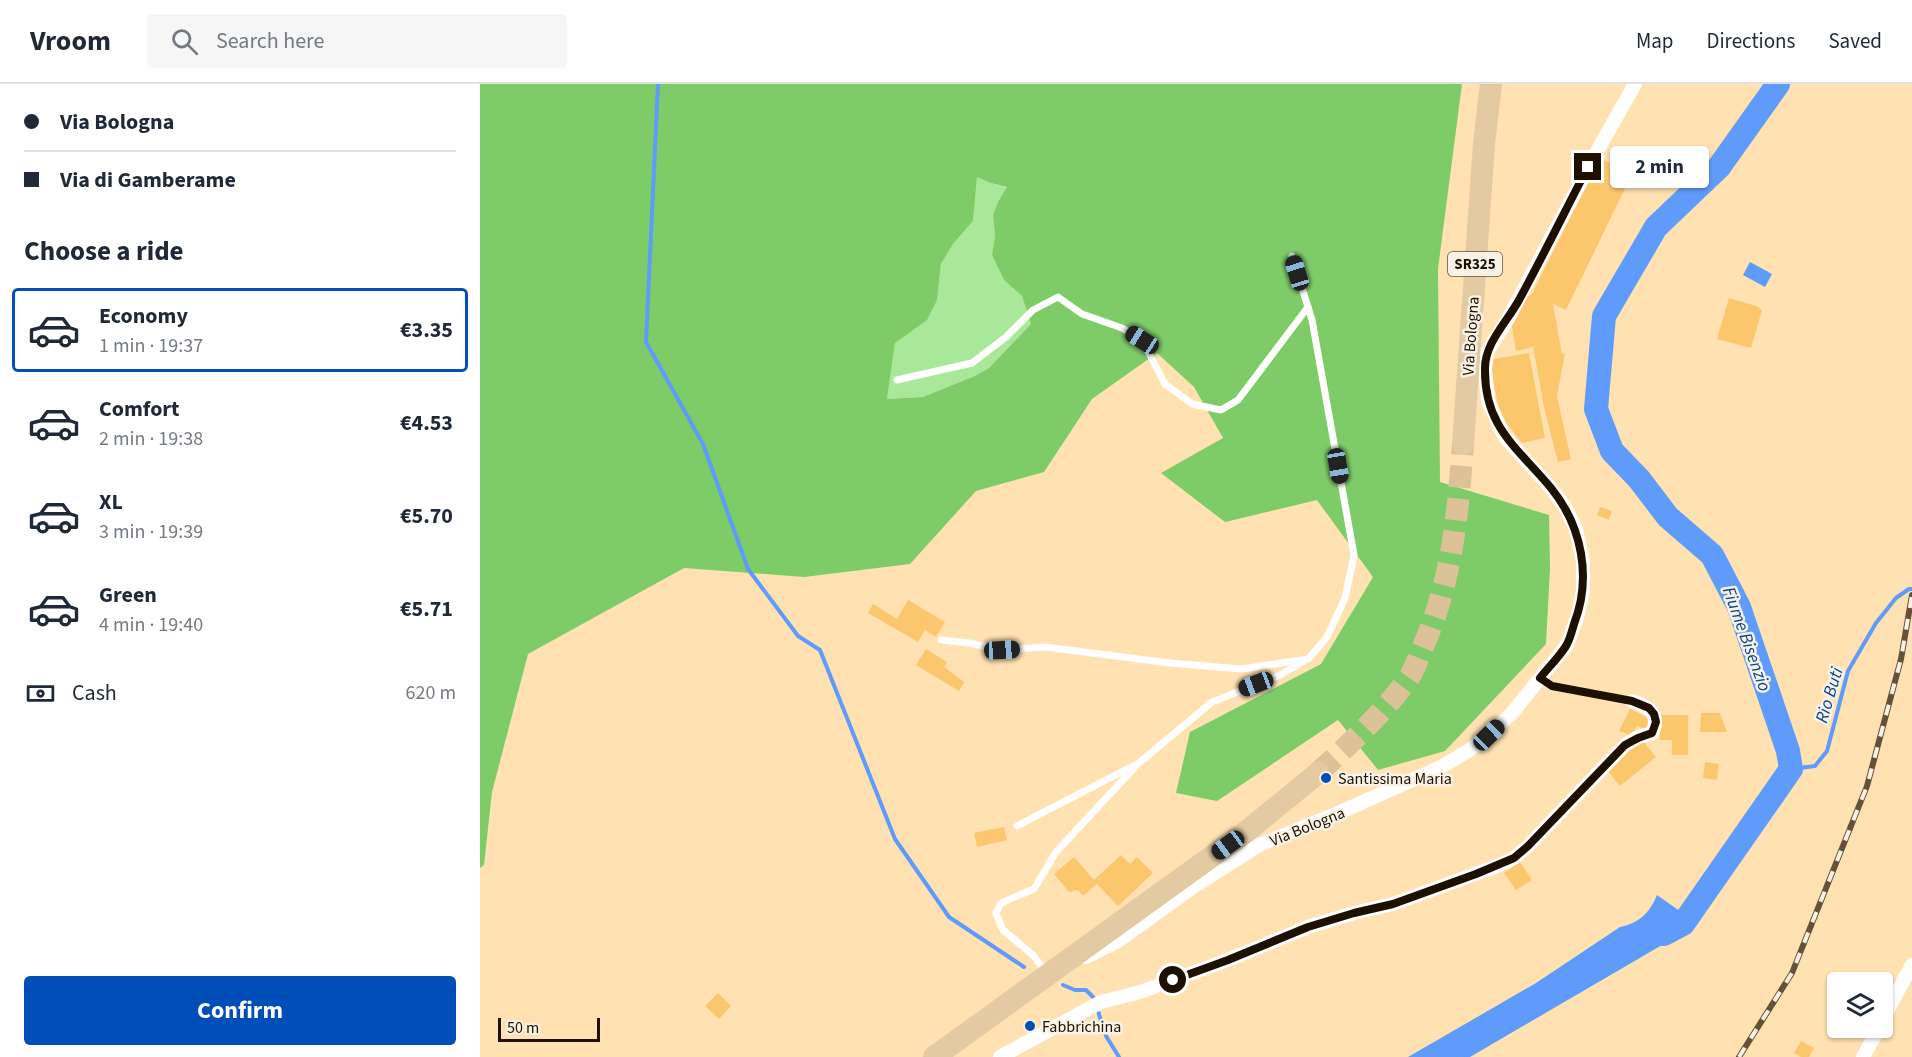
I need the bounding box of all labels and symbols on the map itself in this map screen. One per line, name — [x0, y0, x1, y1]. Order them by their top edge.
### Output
callout: 2 min — [1609, 146, 1708, 188]
route end — [1574, 153, 1601, 180]
road number: SR325 — [1448, 252, 1502, 276]
car — [1283, 253, 1311, 293]
street label: Via Bologna — [1457, 296, 1485, 376]
car — [1122, 323, 1162, 357]
car — [1326, 447, 1350, 485]
water label: Fiume Bisenzio — [1716, 583, 1777, 695]
car — [984, 640, 1020, 660]
water label: Rio Buti — [1809, 664, 1850, 726]
car — [1236, 669, 1276, 699]
car — [1470, 716, 1508, 754]
place label: Santissima Maria — [1338, 768, 1452, 790]
marker: Santissima Maria — [1319, 771, 1333, 785]
street label: Via Bologna — [1267, 802, 1348, 852]
car — [1208, 827, 1248, 863]
route start — [1159, 966, 1186, 993]
scale bar — [498, 1015, 600, 1042]
place label: Fabbrichina — [1042, 1016, 1121, 1038]
marker: Fabbrichina — [1023, 1019, 1037, 1033]

